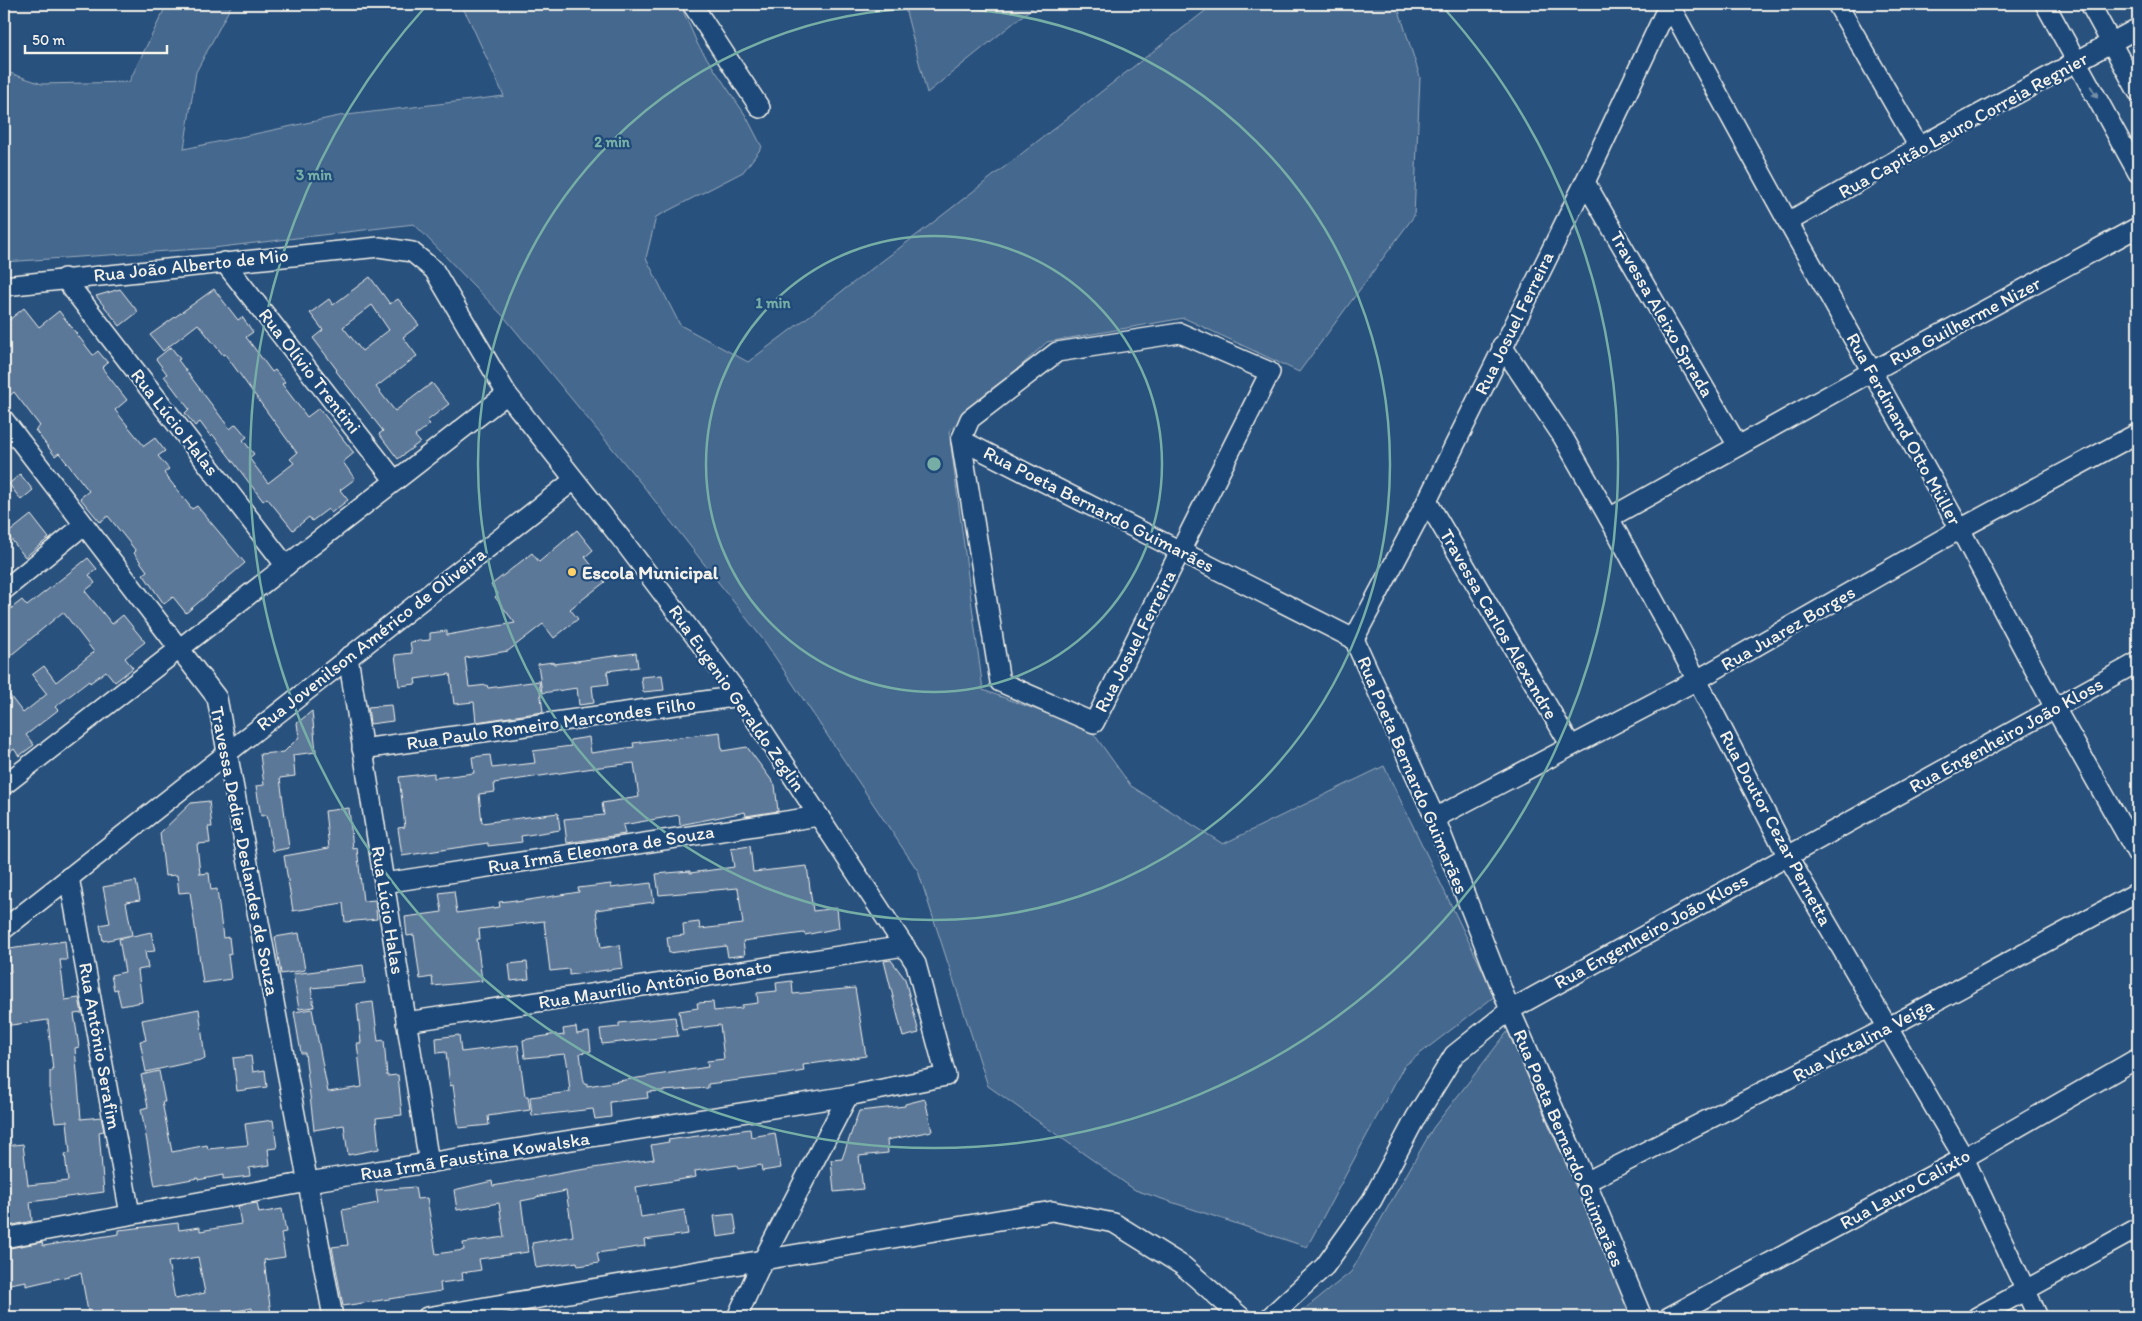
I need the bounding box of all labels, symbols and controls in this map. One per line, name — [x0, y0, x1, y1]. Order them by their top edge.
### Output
scale bar — [25, 22, 168, 54]
text: 50 m — [32, 31, 65, 49]
street label: Rua Capitão Lauro Correia Regnier — [1834, 46, 2092, 203]
one-way arrow — [2090, 85, 2098, 100]
text: 2 min — [594, 133, 631, 151]
text: 3 min — [296, 166, 333, 184]
street label: Travessa Aleixo Sprada — [1605, 227, 1719, 401]
street label: Rua João Alberto de Mio — [92, 243, 290, 287]
street label: Rua Josuel Ferreira — [1469, 247, 1559, 398]
street label: Rua Guilherme Nizer — [1885, 271, 2045, 371]
text: 1 min — [756, 294, 791, 312]
street label: Rua Olívio Trentini — [254, 304, 366, 438]
street label: Rua Ferdinand Otto Müller — [1841, 329, 1967, 530]
street label: Rua Lúcio Halas — [126, 364, 224, 480]
street label: Rua Poeta Bernardo Guimarães — [980, 441, 1218, 577]
centre of rings — [925, 455, 943, 473]
street label: Travessa Carlos Alexandre — [1435, 525, 1563, 723]
street label: Rua Jovenilson Américo de Oliveira — [252, 542, 490, 736]
place label: Escola Municipal — [582, 561, 719, 584]
marker: Escola Municipal — [566, 566, 578, 578]
street label: Rua Josuel Ferreira — [1089, 566, 1181, 716]
street label: Rua Juarez Borges — [1717, 580, 1859, 676]
street label: Rua Eugenio Geraldo Zeglin — [664, 600, 810, 796]
street label: Rua Poeta Bernardo Guimarães — [1352, 653, 1474, 897]
street label: Rua Engenheiro João Kloss — [1905, 672, 2107, 798]
street label: Rua Paulo Romeiro Marcondes Filho — [405, 691, 697, 755]
street label: Travessa Dedier Deslandes de Souza — [206, 704, 284, 998]
street label: Rua Doutor Cezar Pernetta — [1715, 726, 1837, 930]
street label: Rua Irmã Eleonora de Souza — [486, 820, 716, 878]
street label: Rua Lúcio Halas — [366, 844, 410, 976]
street label: Rua Engenheiro João Kloss — [1550, 868, 1752, 994]
street label: Rua Maurílio Antônio Bonato — [537, 954, 773, 1014]
street label: Rua Antônio Serafim — [74, 961, 126, 1132]
street label: Rua Victalina Veiga — [1789, 993, 1938, 1087]
street label: Rua Poeta Bernardo Guimarães — [1508, 1026, 1630, 1270]
street label: Rua Irmã Faustina Kowalska — [359, 1126, 591, 1186]
street label: Rua Lauro Calixto — [1836, 1144, 1974, 1234]

